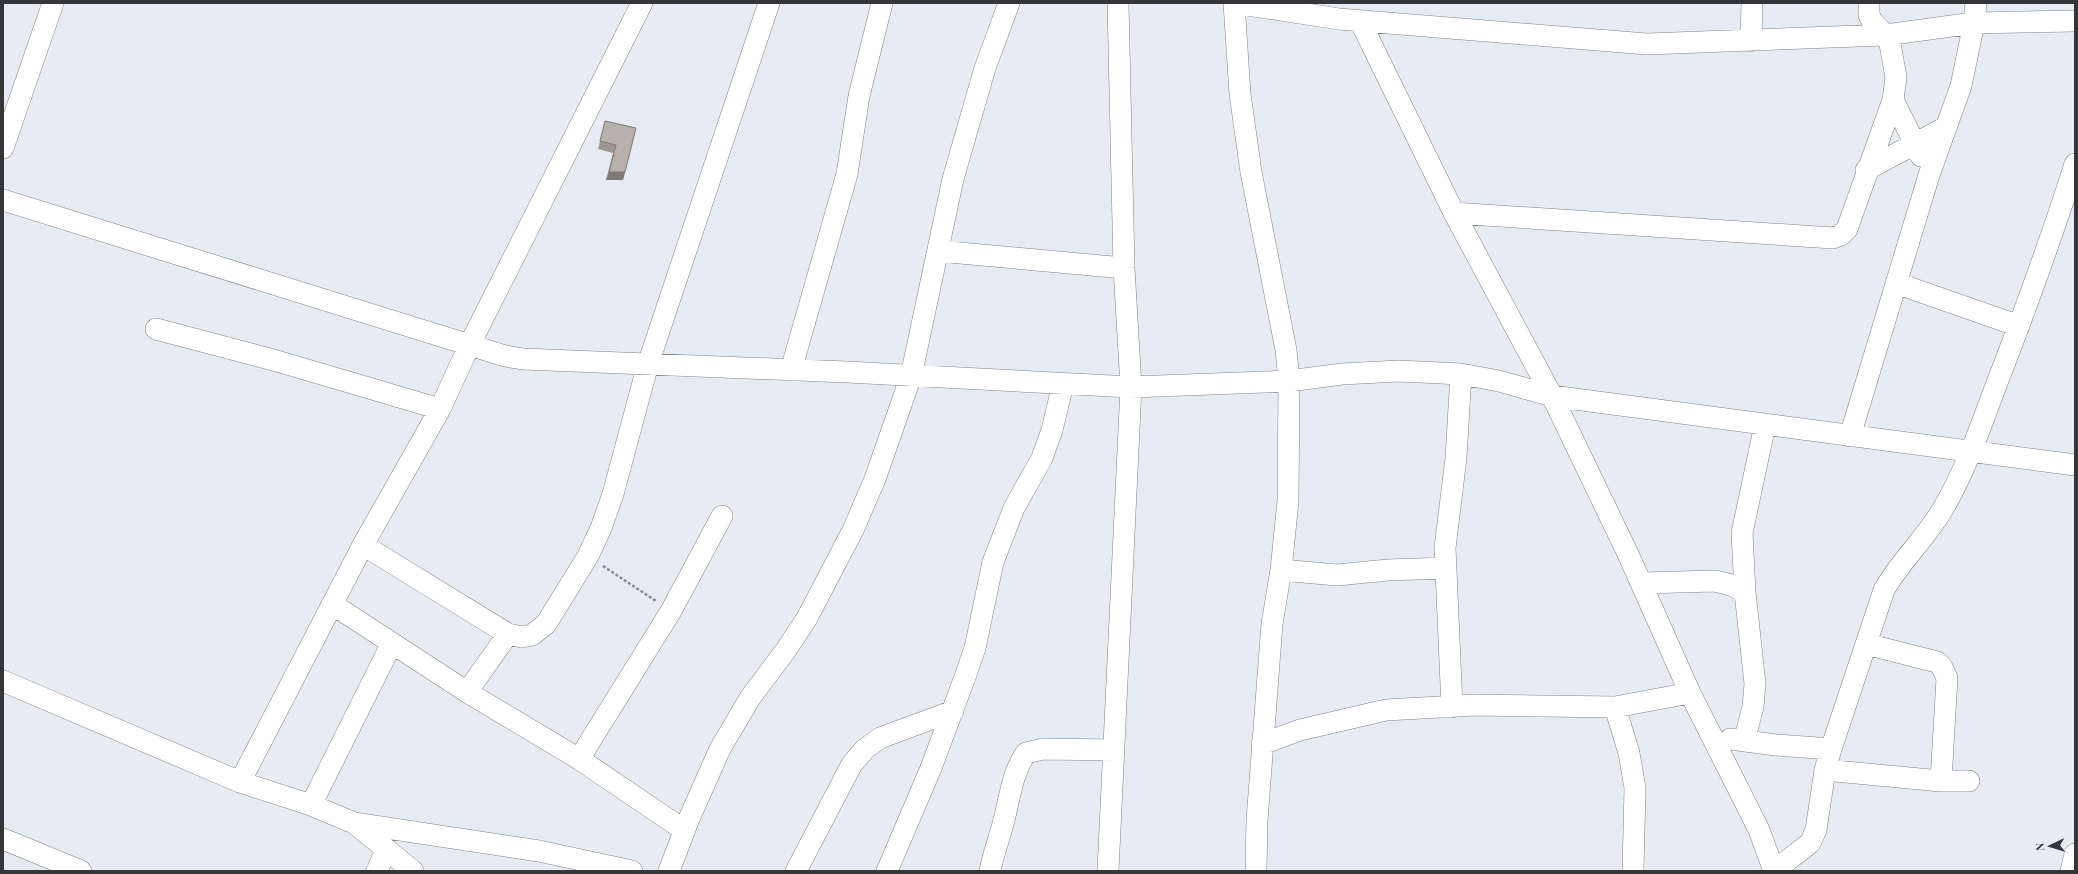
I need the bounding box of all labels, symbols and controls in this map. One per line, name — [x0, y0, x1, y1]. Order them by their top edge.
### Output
north arrow — [2030, 826, 2070, 866]
text: N — [2032, 842, 2047, 851]

